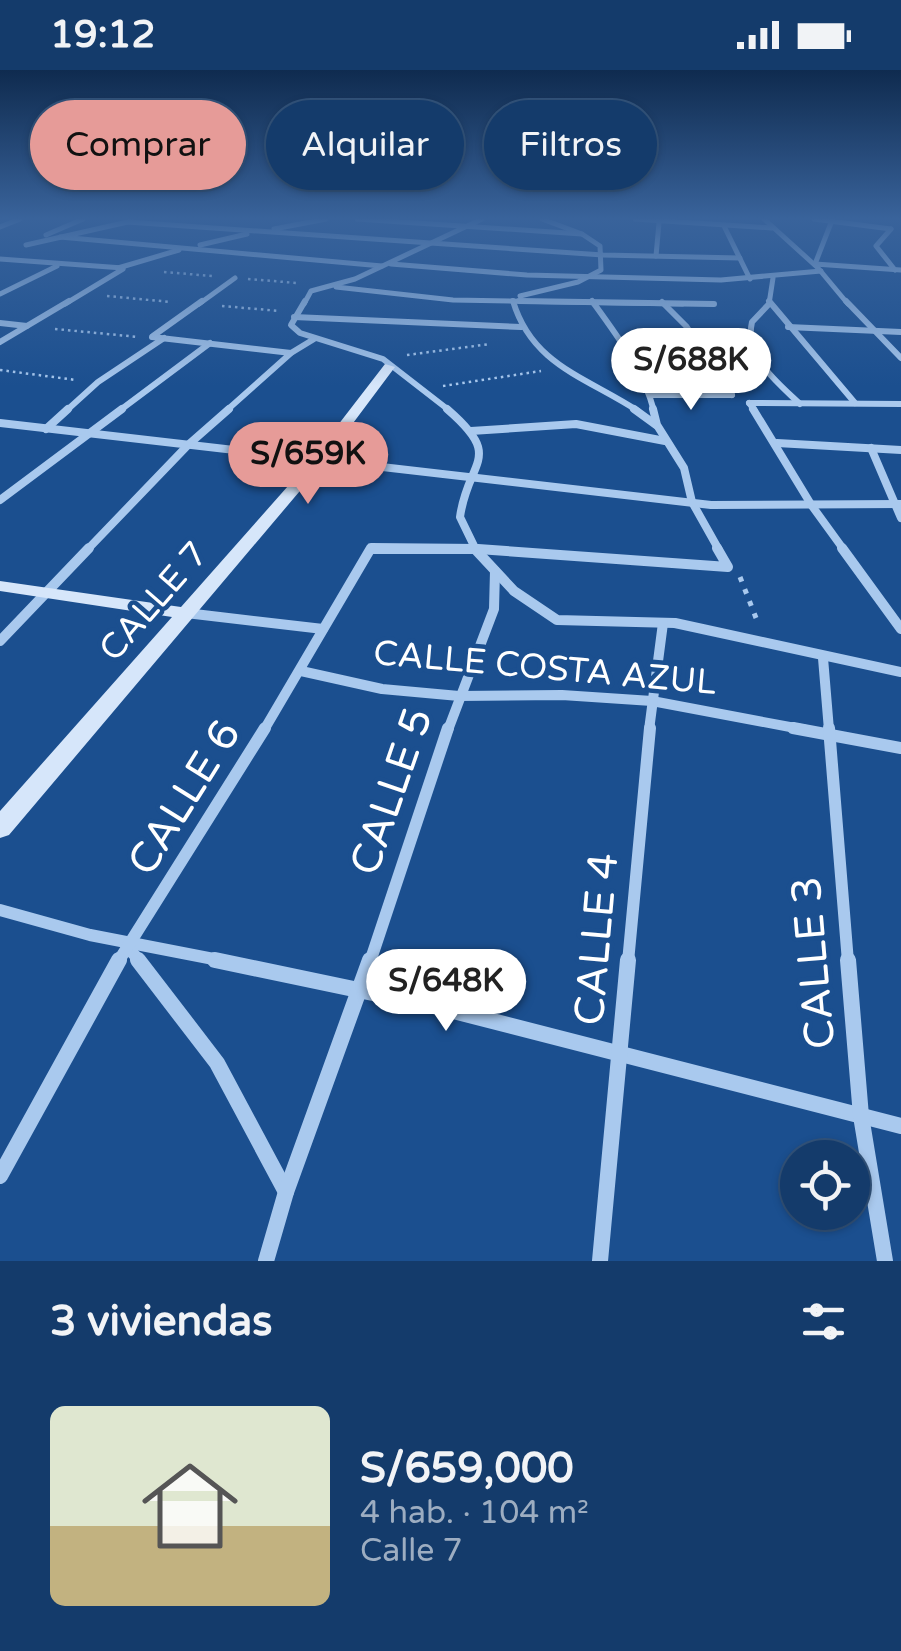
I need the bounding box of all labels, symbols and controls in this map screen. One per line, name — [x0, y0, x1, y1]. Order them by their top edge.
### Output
text: 19:12 — [50, 12, 155, 58]
chip: Comprar — [30, 100, 246, 190]
chip: Alquilar — [266, 100, 464, 190]
chip: Filtros — [484, 100, 657, 190]
pin: S/688K — [610, 328, 772, 413]
text: S/688K — [633, 341, 749, 379]
pin: S/659K — [227, 422, 389, 507]
text: S/659K — [250, 435, 366, 473]
street label: CALLE 7 — [91, 533, 217, 670]
street label: CALLE COSTA AZUL — [372, 632, 718, 704]
street label: CALLE 5 — [339, 701, 444, 882]
street label: CALLE 6 — [117, 711, 252, 885]
street label: CALLE 4 — [564, 851, 629, 1028]
street label: CALLE 3 — [781, 874, 846, 1051]
pin: S/648K — [365, 949, 527, 1034]
text: S/648K — [388, 962, 504, 1000]
map controls — [780, 1140, 870, 1230]
button: locate — [780, 1140, 870, 1230]
icon: filters — [796, 1294, 851, 1349]
text: 3 viviendas — [50, 1296, 272, 1347]
text: S/659,000 — [360, 1443, 574, 1494]
icon: home — [130, 1446, 250, 1566]
text: 4 hab. · 104 m² — [360, 1494, 589, 1532]
text: Calle 7 — [360, 1532, 463, 1570]

